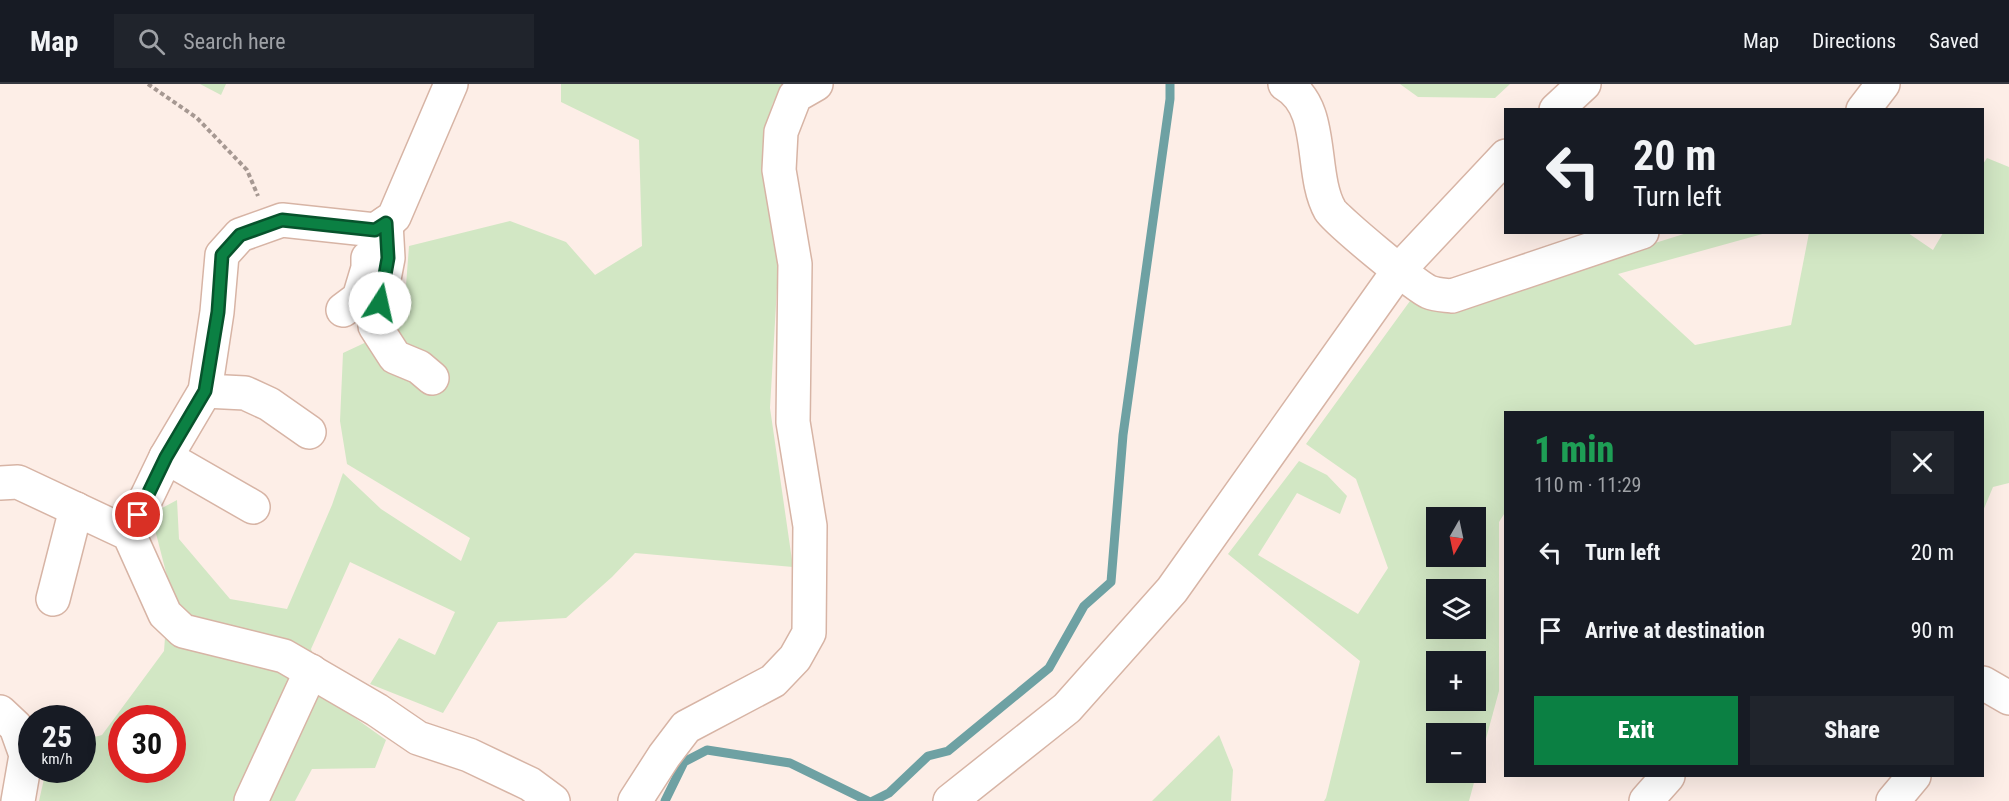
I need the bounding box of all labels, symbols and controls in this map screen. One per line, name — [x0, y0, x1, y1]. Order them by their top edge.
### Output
search box — [114, 14, 534, 68]
text: Map — [30, 25, 78, 58]
icon: search — [135, 25, 168, 58]
text: Search here — [183, 29, 286, 54]
text: Map — [1743, 29, 1779, 53]
text: Directions — [1812, 29, 1896, 53]
text: Saved — [1929, 29, 1979, 53]
text: 20 m — [1633, 131, 1716, 180]
icon: left — [1534, 132, 1612, 210]
text: Turn left — [1633, 181, 1722, 213]
position arrow — [348, 271, 412, 335]
text: 1 min — [1534, 429, 1614, 471]
button: close — [1891, 431, 1954, 494]
text: 110 m · 11:29 — [1534, 473, 1641, 497]
pin — [112, 489, 163, 540]
icon: arrive — [121, 498, 154, 531]
north arrow — [1426, 507, 1486, 567]
map controls — [1426, 507, 1486, 783]
icon: left — [1534, 536, 1567, 569]
text: Turn left — [1585, 540, 1660, 565]
text: 20 m — [1911, 540, 1954, 565]
button: layers — [1426, 579, 1486, 639]
icon: arrive — [1534, 614, 1567, 647]
text: Arrive at destination — [1585, 618, 1765, 643]
text: 90 m — [1911, 618, 1954, 643]
button: + — [1426, 651, 1486, 711]
button: Exit — [1534, 696, 1738, 765]
button: Share — [1750, 696, 1954, 765]
speed limit sign: 30 — [108, 705, 186, 783]
text: 25 — [42, 719, 72, 754]
button: − — [1426, 723, 1486, 783]
text: km/h — [42, 750, 72, 768]

